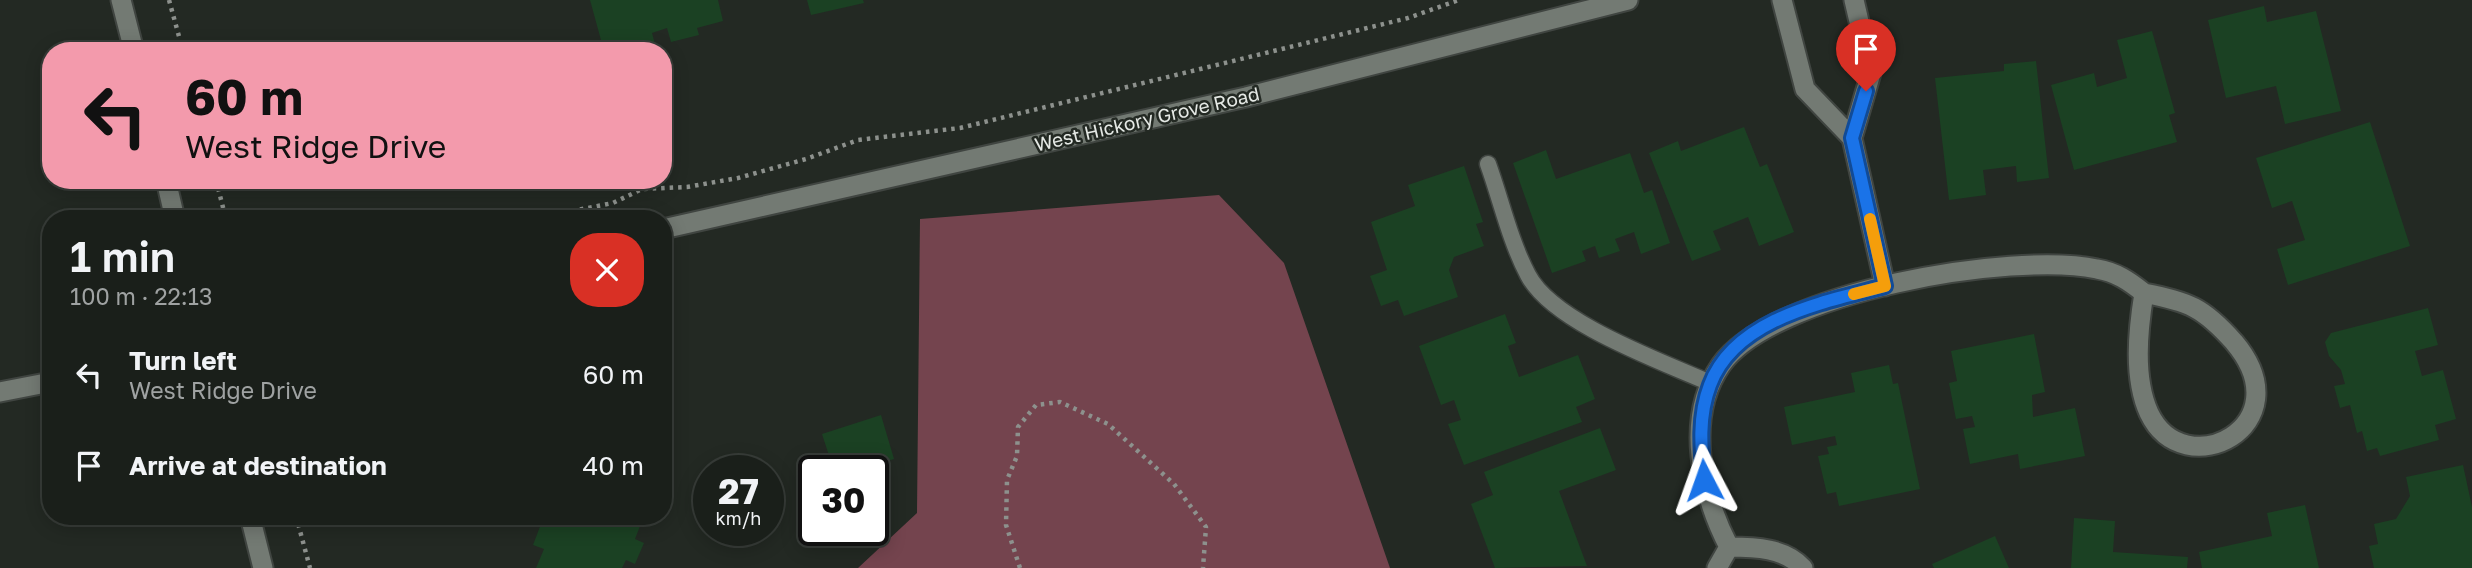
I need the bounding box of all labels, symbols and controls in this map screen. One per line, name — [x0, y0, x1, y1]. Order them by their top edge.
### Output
pin — [1836, 19, 1896, 91]
icon: arrive — [1847, 30, 1885, 68]
text: 60 m — [185, 67, 303, 126]
icon: left — [70, 70, 161, 161]
street label: West Hickory Grove Road — [1032, 81, 1262, 156]
text: West Ridge Drive — [185, 127, 446, 165]
text: 1 min — [70, 231, 175, 281]
button: close — [570, 233, 644, 307]
text: 100 m · 22:13 — [70, 282, 212, 310]
text: Turn left — [129, 345, 237, 376]
icon: left — [70, 356, 108, 394]
text: 60 m — [583, 359, 644, 390]
text: West Ridge Drive — [129, 376, 317, 404]
position arrow — [1667, 443, 1741, 517]
icon: arrive — [70, 447, 108, 485]
text: Arrive at destination — [129, 450, 387, 481]
text: 40 m — [583, 450, 644, 481]
speed limit sign: 30 — [798, 455, 889, 546]
text: 27 — [718, 470, 759, 512]
text: km/h — [716, 507, 761, 529]

